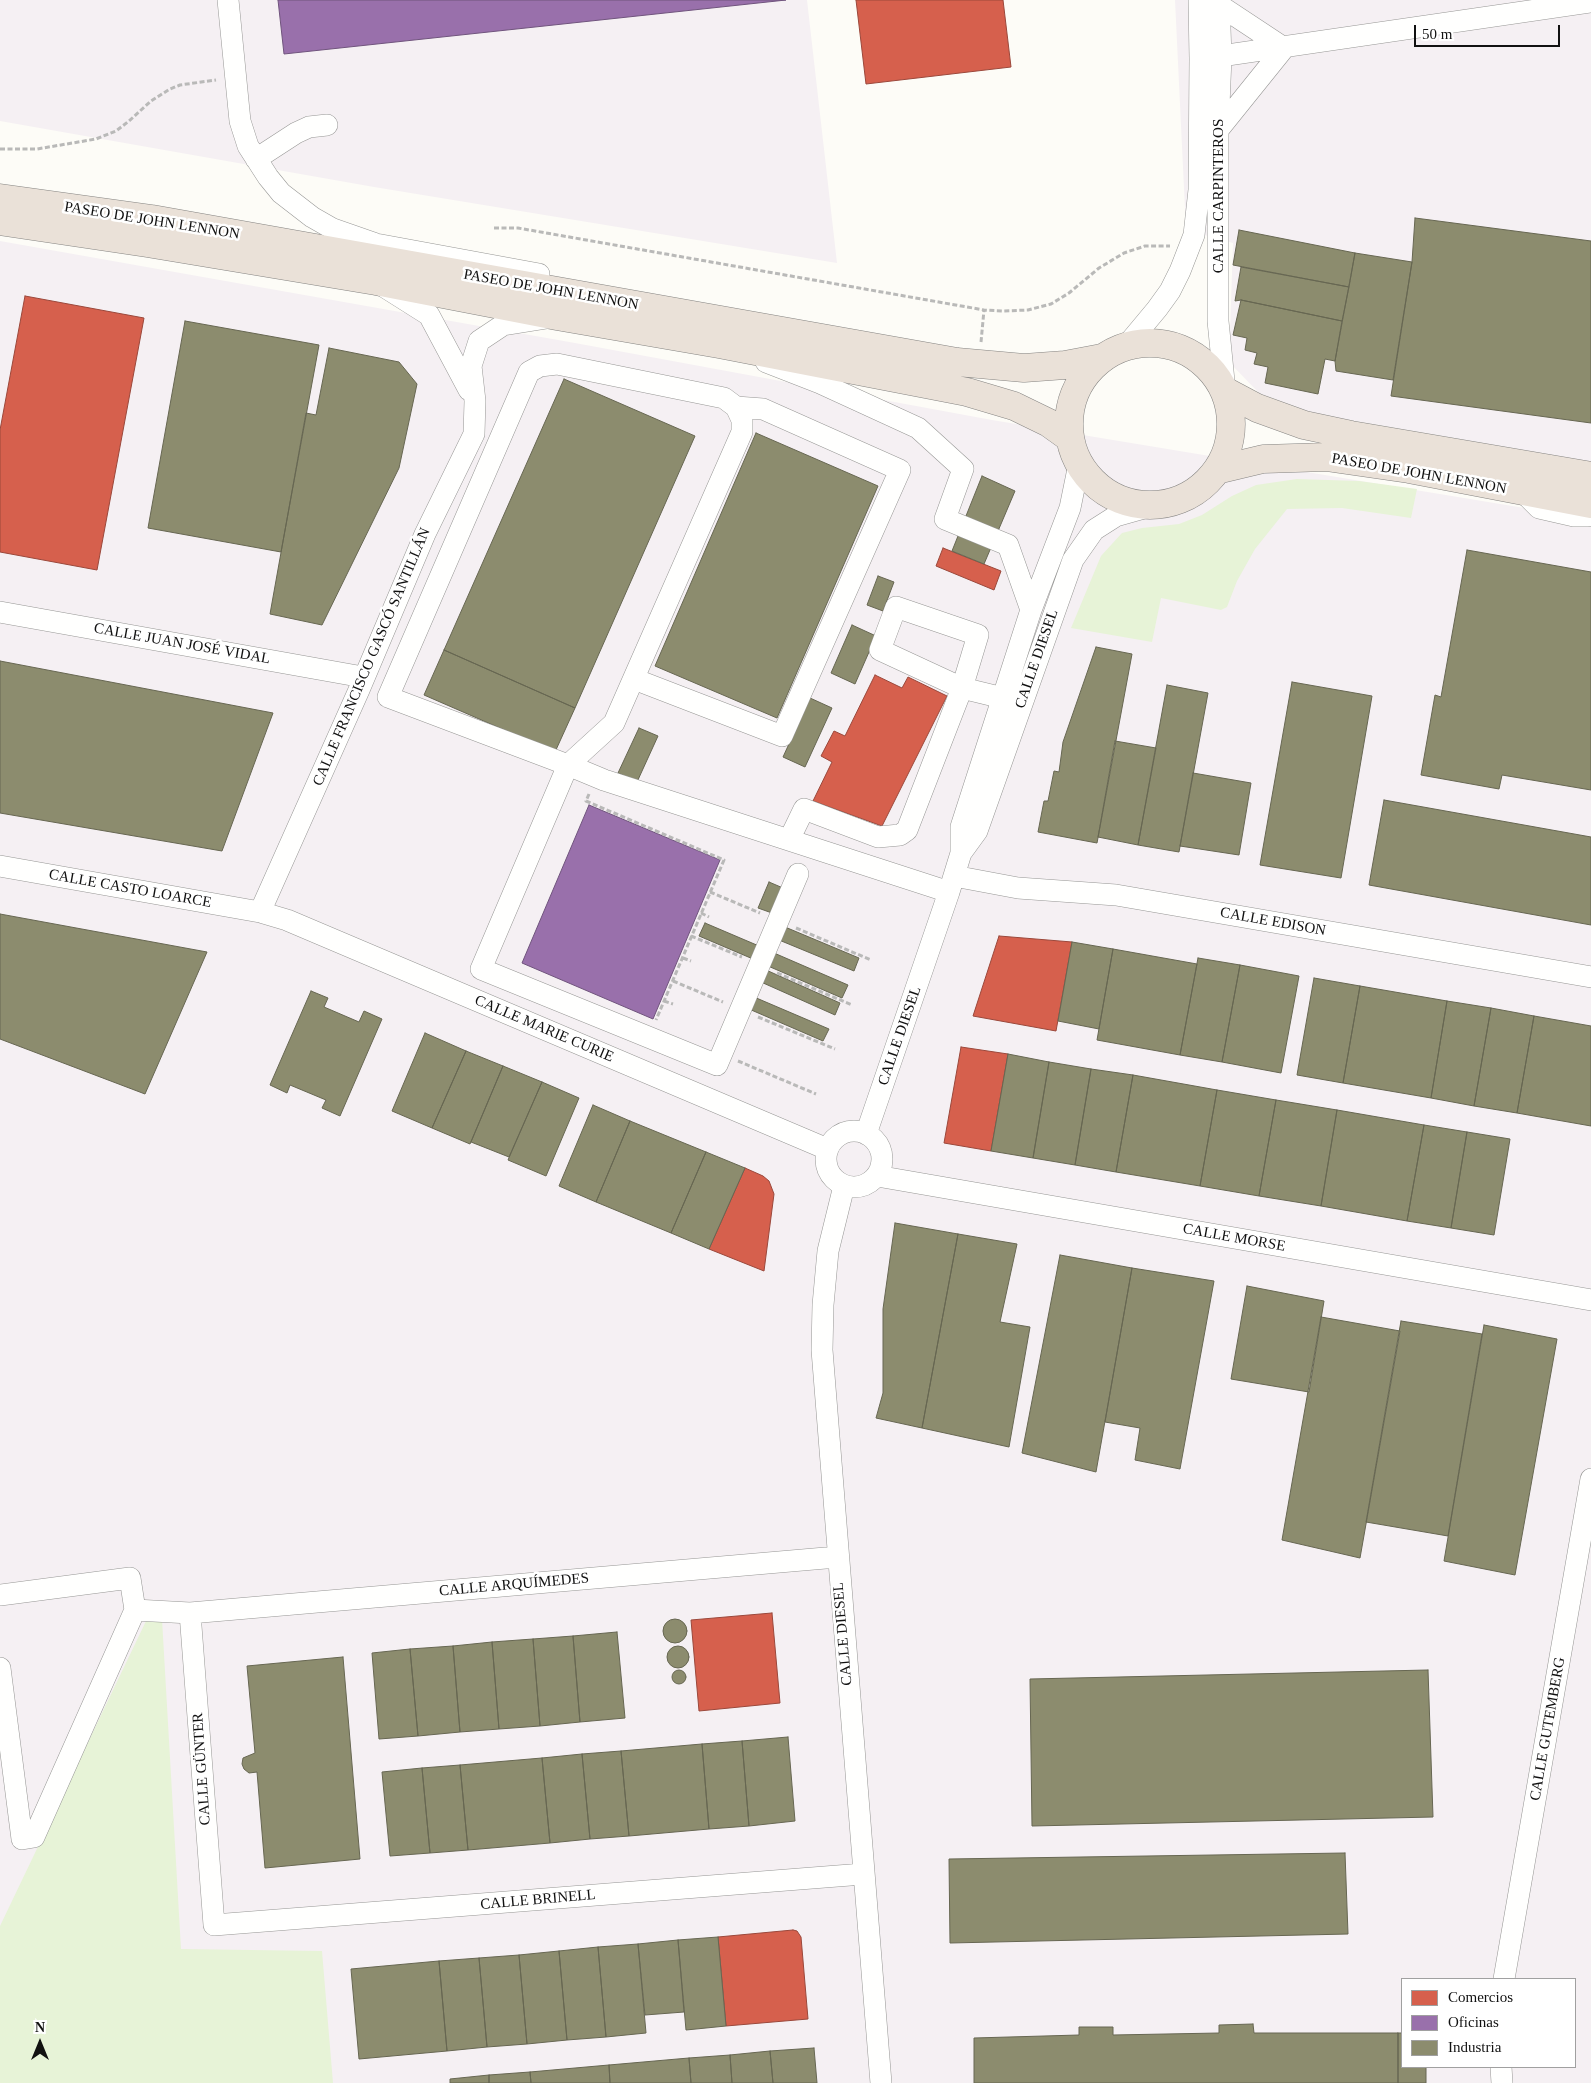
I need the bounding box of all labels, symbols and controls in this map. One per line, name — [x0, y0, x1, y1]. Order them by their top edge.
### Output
scale bar — [1416, 15, 1562, 47]
text: 50 m — [1422, 26, 1452, 42]
street label: CALLE CARPINTEROS — [1210, 119, 1228, 273]
street label: PASEO DE JOHN LENNON — [63, 198, 241, 244]
street label: PASEO DE JOHN LENNON — [462, 266, 640, 314]
street label: PASEO DE JOHN LENNON — [1330, 450, 1508, 498]
street label: CALLE FRANCISCO GASCÓ SANTILLÁN — [309, 525, 435, 789]
street label: CALLE DIESEL — [1012, 607, 1062, 711]
street label: CALLE JUAN JOSÉ VIDAL — [92, 620, 272, 668]
street label: CALLE CASTO LOARCE — [47, 866, 213, 912]
street label: CALLE EDISON — [1219, 904, 1327, 940]
street label: CALLE DIESEL — [875, 984, 925, 1088]
street label: CALLE MARIE CURIE — [472, 992, 616, 1066]
street label: CALLE MORSE — [1181, 1220, 1287, 1256]
street label: CALLE ARQUÍMEDES — [438, 1569, 590, 1601]
street label: CALLE DIESEL — [830, 1582, 856, 1686]
street label: CALLE GUTEMBERG — [1527, 1656, 1569, 1802]
street label: CALLE GÜNTER — [189, 1712, 215, 1826]
street label: CALLE BRINELL — [480, 1886, 596, 1914]
legend — [1401, 1978, 1576, 2068]
text: Comercios — [1448, 1989, 1513, 2005]
text: Oficinas — [1448, 2014, 1499, 2030]
north arrow — [15, 2018, 65, 2068]
text: N — [35, 2020, 45, 2035]
text: Industria — [1448, 2039, 1501, 2055]

